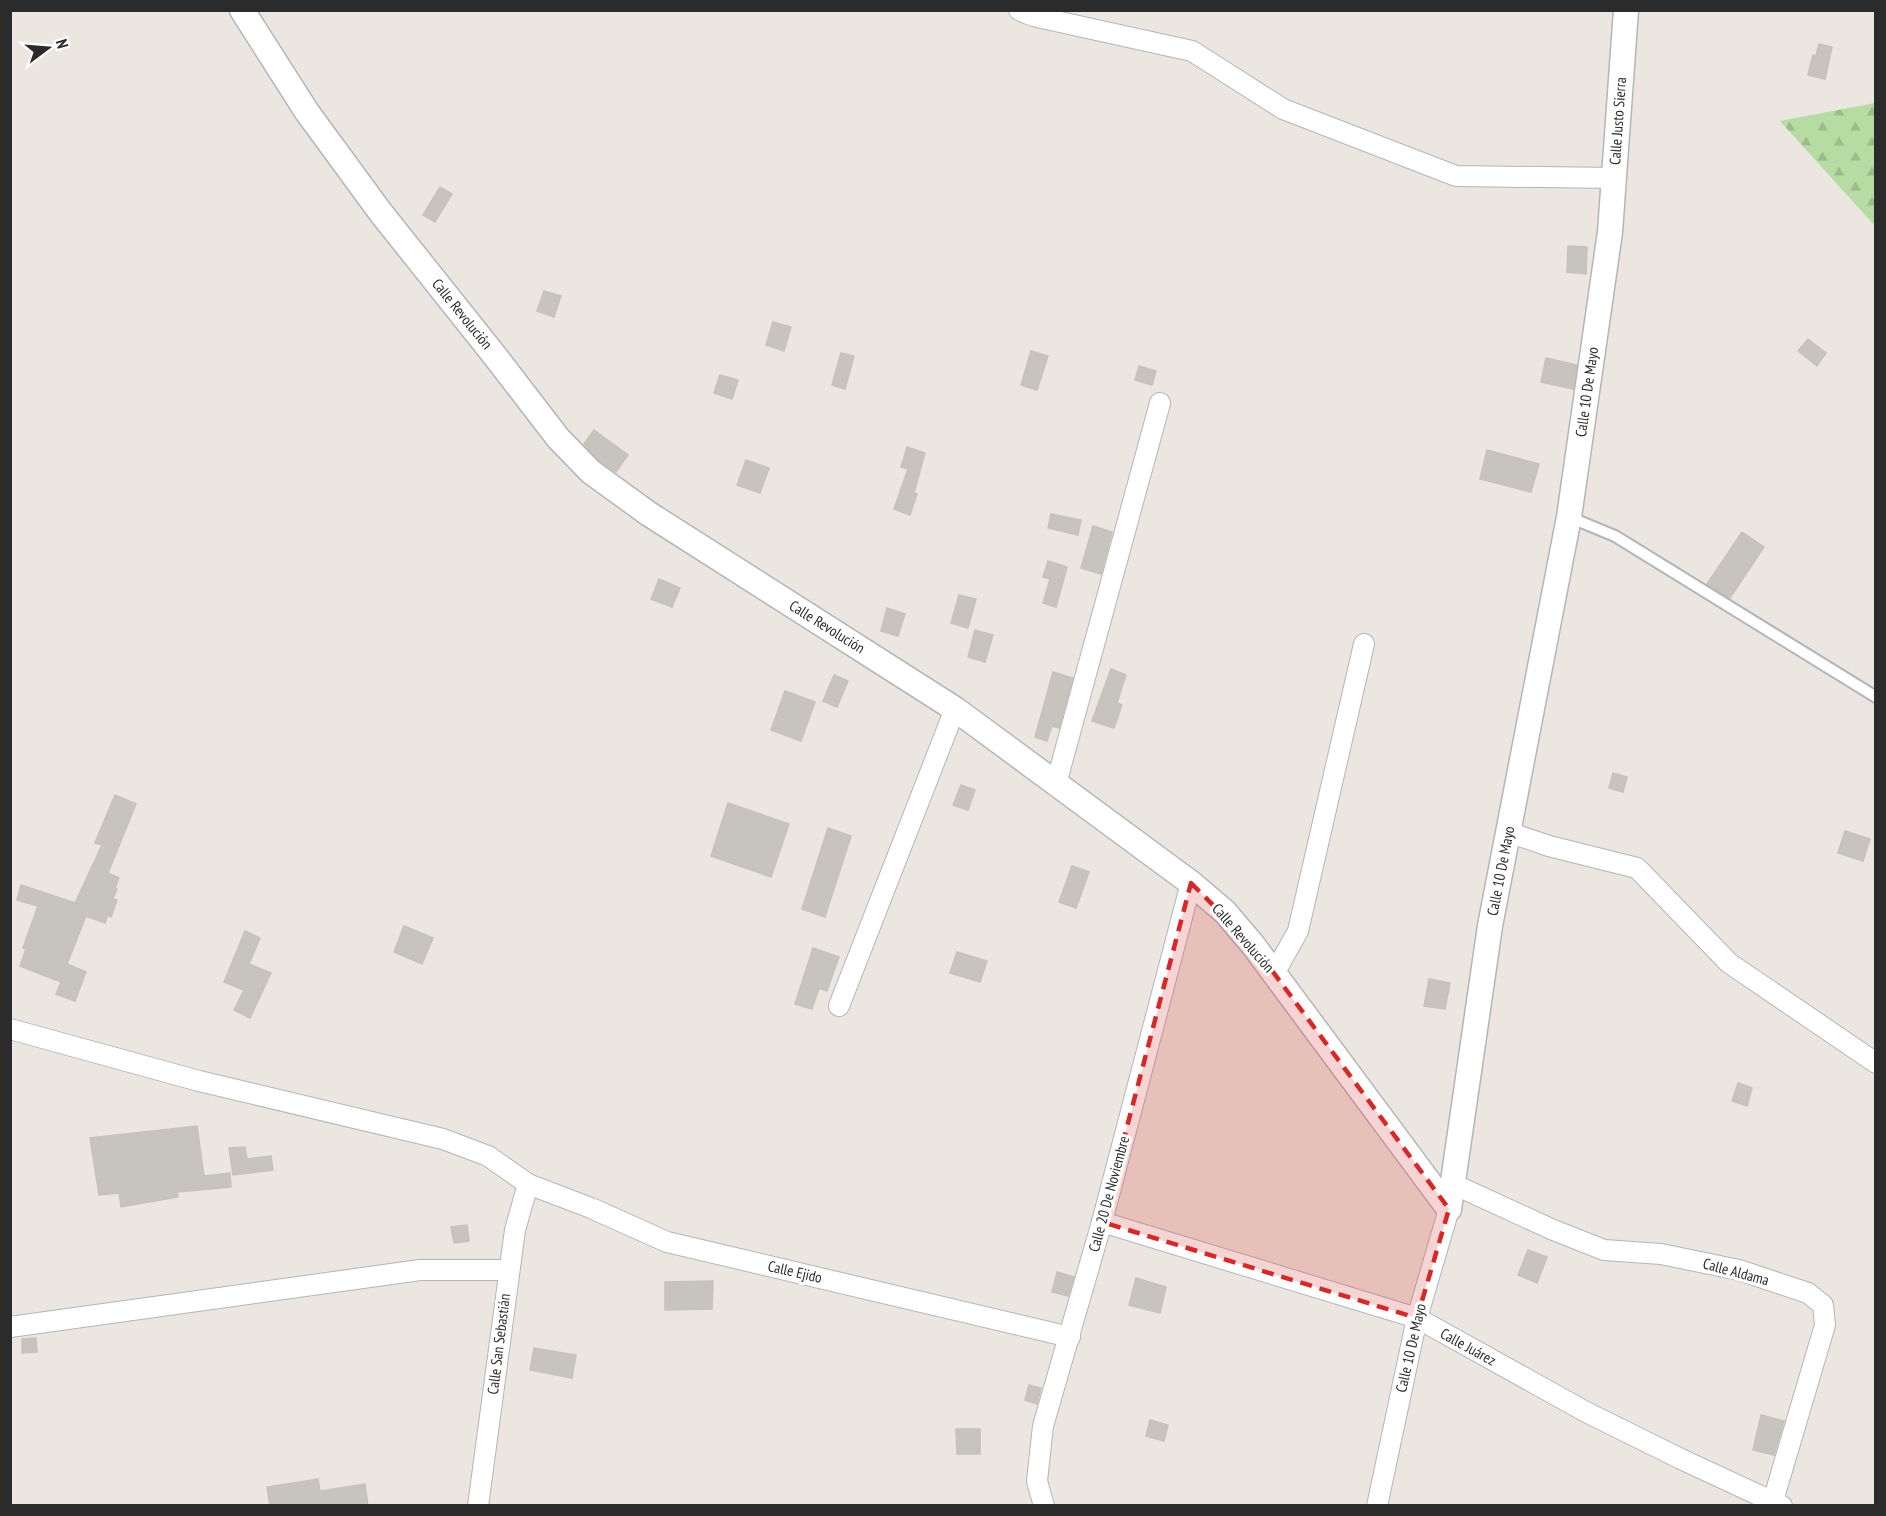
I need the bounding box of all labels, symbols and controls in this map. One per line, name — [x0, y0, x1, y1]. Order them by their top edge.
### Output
north arrow — [18, 18, 78, 78]
text: N — [52, 37, 73, 51]
street label: Calle Justo Sierra — [1605, 76, 1630, 166]
street label: Calle Revolución — [428, 274, 497, 353]
street label: Calle 10 De Mayo — [1571, 346, 1602, 438]
street label: Calle Revolución — [786, 596, 869, 657]
street label: Calle 10 De Mayo — [1483, 825, 1518, 917]
street label: Calle Revolución — [1208, 899, 1279, 976]
street label: Calle 20 De Noviembre — [1084, 1134, 1133, 1254]
street label: Calle Aldama — [1701, 1254, 1771, 1289]
street label: Calle Ejido — [766, 1256, 824, 1287]
street label: Calle San Sebastián — [483, 1292, 514, 1395]
street label: Calle 10 De Mayo — [1391, 1302, 1430, 1394]
street label: Calle Juárez — [1437, 1324, 1499, 1370]

